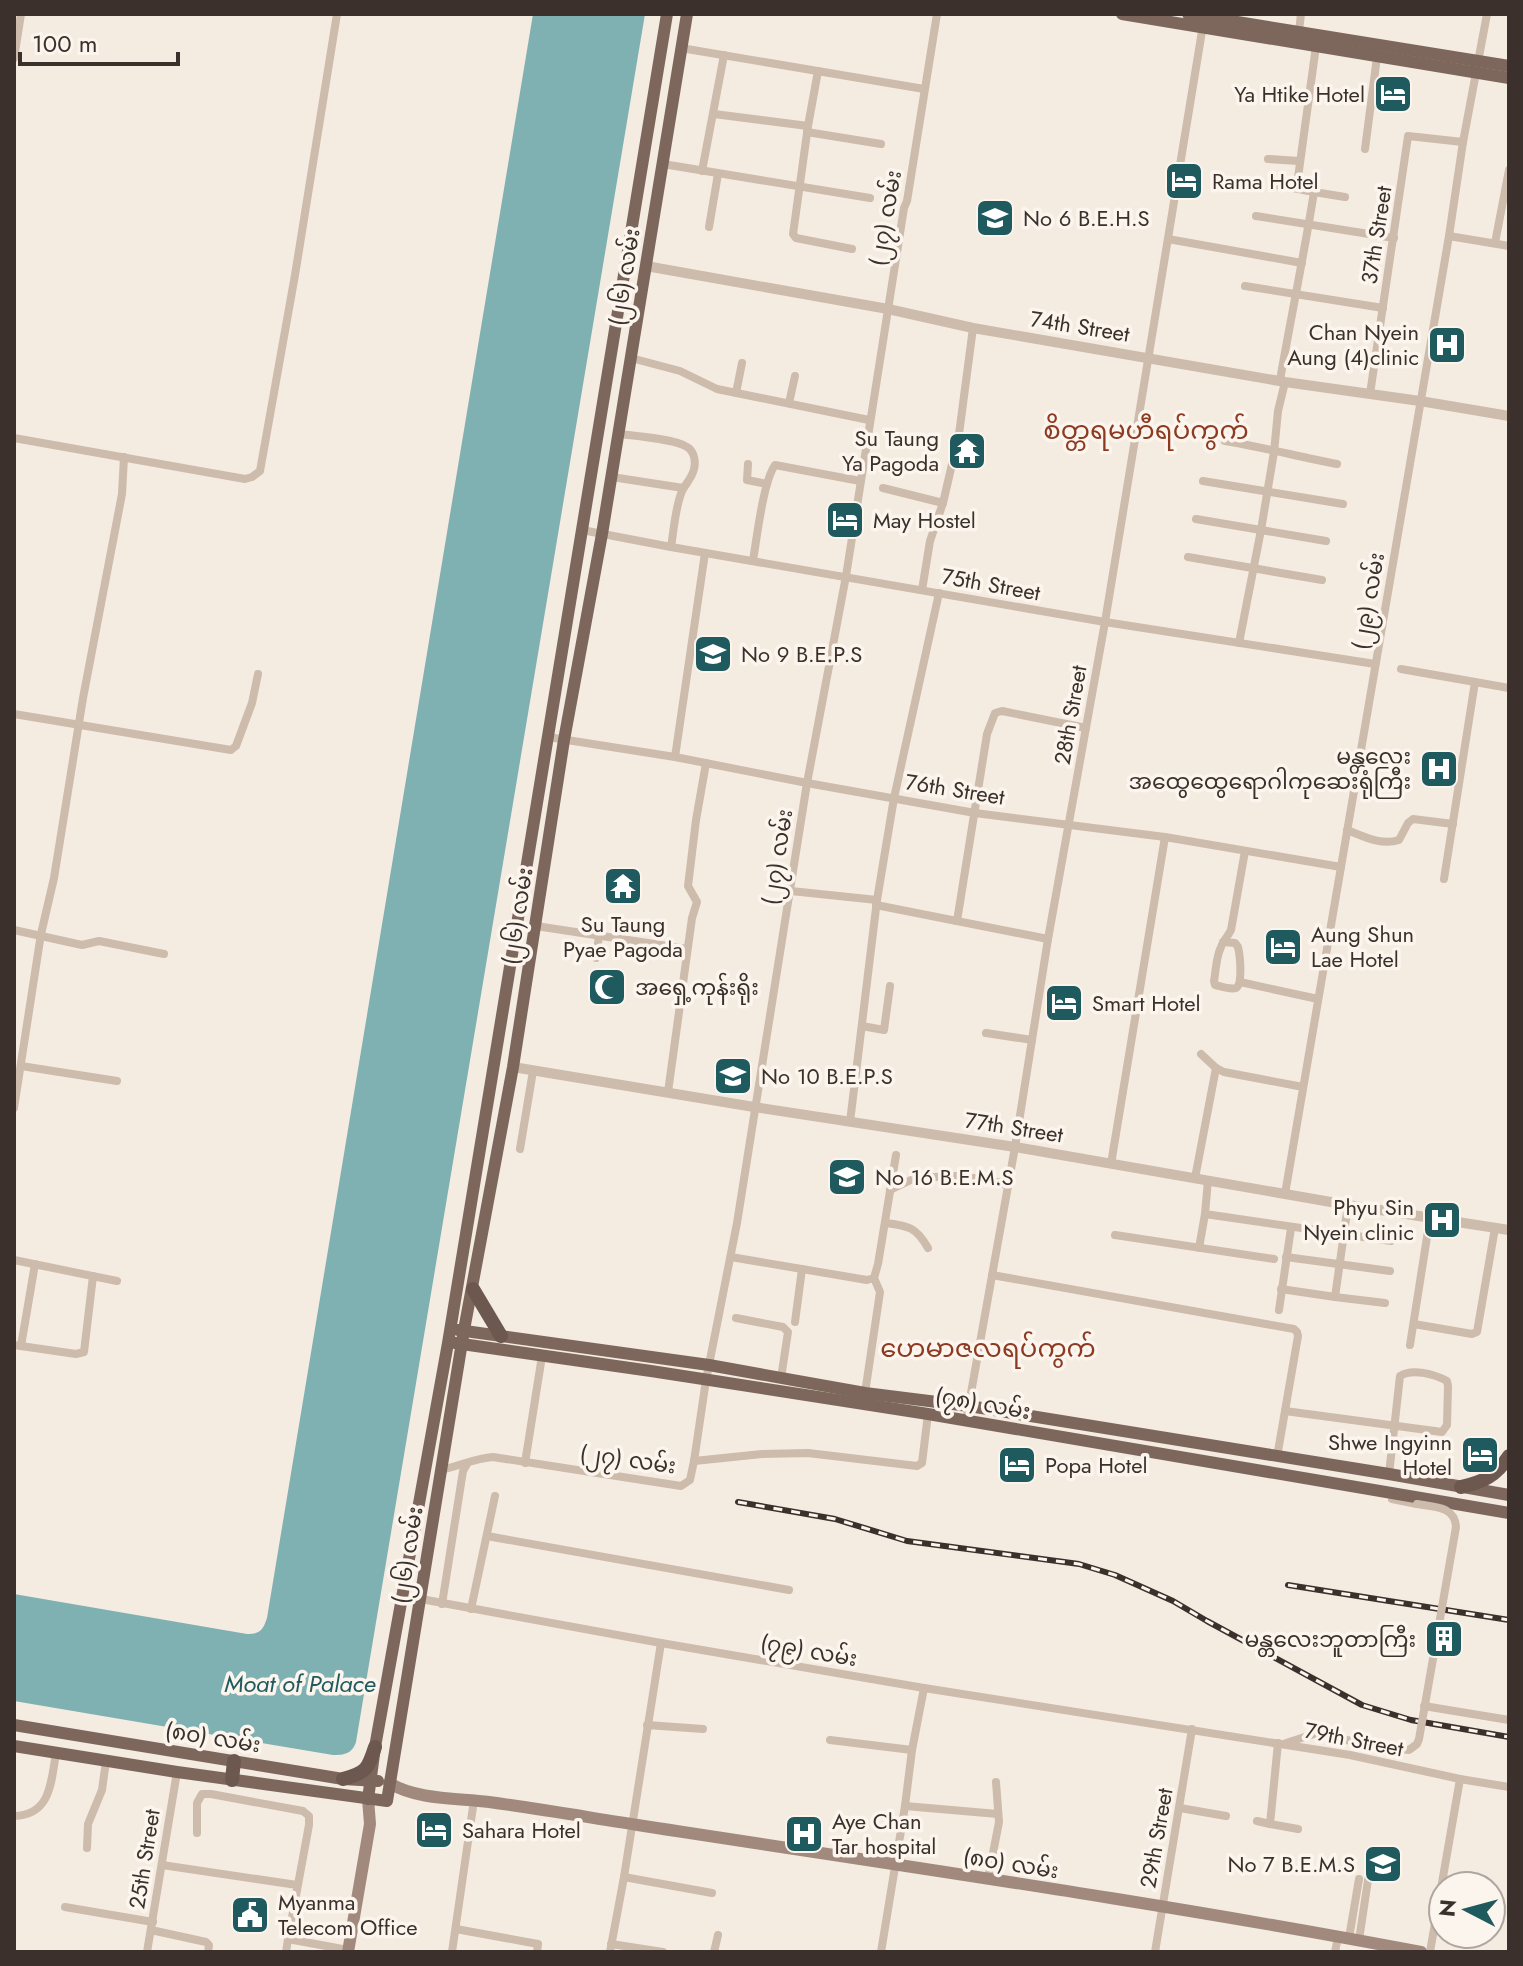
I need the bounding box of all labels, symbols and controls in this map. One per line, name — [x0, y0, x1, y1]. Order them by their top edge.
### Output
scale bar — [20, 16, 178, 66]
text: 100 m — [32, 26, 98, 61]
hotel icon: Ya Htike Hotel — [1372, 73, 1414, 115]
place label: Ya Htike Hotel — [1234, 78, 1365, 110]
hotel icon: Rama Hotel — [1163, 160, 1205, 202]
place label: Rama Hotel — [1212, 165, 1319, 197]
street label: (၂၇) လမ်း — [861, 168, 911, 269]
street label: 37th Street — [1352, 183, 1400, 286]
school or university icon: No 6 B.E.H.S — [974, 197, 1016, 239]
place label: No 6 B.E.H.S — [1023, 202, 1150, 234]
street label: (၂၆) လမ်း — [601, 226, 649, 328]
street label: 74th Street — [1028, 302, 1133, 350]
place label: Chan Nyein Aung (4)clinic — [1287, 316, 1419, 373]
hospital icon: Chan Nyein Aung (4)clinic — [1426, 324, 1468, 366]
district label: စိတ္တရမဟီရပ်ကွက် — [1043, 411, 1249, 451]
place label: Su Taung Ya Pagoda — [842, 422, 939, 479]
temple icon: Su Taung Ya Pagoda — [946, 430, 988, 472]
hotel icon: May Hostel — [824, 499, 866, 541]
place label: May Hostel — [873, 504, 976, 536]
street label: (၂၉) လမ်း — [1344, 550, 1394, 652]
street label: 75th Street — [939, 560, 1044, 609]
school or university icon: No 9 B.E.P.S — [692, 633, 734, 675]
place label: No 9 B.E.P.S — [741, 638, 862, 670]
street label: 28th Street — [1046, 662, 1095, 767]
place label: မန္တလေး အထွေထွေရောဂါကုဆေးရုံကြီး — [1128, 740, 1411, 799]
hospital icon: မန္တလေး အထွေထွေရောဂါကုဆေးရုံကြီး — [1418, 748, 1460, 790]
street label: 76th Street — [903, 765, 1008, 813]
street label: (၂၇) လမ်း — [754, 807, 802, 908]
street label: (၂၆) လမ်း — [494, 865, 542, 967]
temple icon: Su Taung Pyae Pagoda — [602, 865, 644, 907]
place label: Su Taung Pyae Pagoda — [563, 908, 683, 965]
place label: Aung Shun Lae Hotel — [1311, 918, 1414, 975]
hotel icon: Aung Shun Lae Hotel — [1262, 926, 1304, 968]
mosque icon: အရှေ့ကုန်းရိုး — [586, 966, 628, 1008]
place label: အရှေ့ကုန်းရိုး — [635, 971, 759, 1005]
hotel icon: Smart Hotel — [1043, 982, 1085, 1024]
place label: Smart Hotel — [1092, 987, 1201, 1019]
school or university icon: No 10 B.E.P.S — [712, 1055, 754, 1097]
place label: No 10 B.E.P.S — [761, 1060, 893, 1092]
street label: 77th Street — [963, 1103, 1066, 1151]
school or university icon: No 16 B.E.M.S — [826, 1156, 868, 1198]
place label: No 16 B.E.M.S — [875, 1161, 1014, 1193]
place label: Phyu Sin Nyein clinic — [1303, 1191, 1414, 1248]
hospital icon: Phyu Sin Nyein clinic — [1421, 1199, 1463, 1241]
district label: ဟေမာဇလရပ်ကွက် — [880, 1329, 1096, 1369]
street label: (၇၈) လမ်း — [933, 1379, 1033, 1429]
place label: Shwe Ingyinn Hotel — [1328, 1426, 1452, 1483]
hotel icon: Shwe Ingyinn Hotel — [1459, 1434, 1501, 1476]
street label: (၂၇) လမ်း — [578, 1436, 678, 1484]
hotel icon: Popa Hotel — [996, 1444, 1038, 1486]
place label: Popa Hotel — [1045, 1449, 1148, 1481]
street label: (၂၆) လမ်း — [384, 1504, 432, 1606]
building icon: မန္တလေးဘူတာကြီး — [1423, 1618, 1465, 1660]
place label: မန္တလေးဘူတာကြီး — [1244, 1623, 1416, 1657]
street label: (၇၉) လမ်း — [758, 1626, 860, 1676]
water label: Moat of Palace — [224, 1666, 376, 1701]
street label: (၈၀) လမ်း — [163, 1714, 263, 1760]
street label: 79th Street — [1302, 1714, 1407, 1764]
street label: 29th Street — [1131, 1785, 1181, 1891]
place label: Aye Chan Tar hospital — [832, 1805, 936, 1862]
street label: 25th Street — [120, 1806, 168, 1911]
hotel icon: Sahara Hotel — [413, 1809, 455, 1851]
hospital icon: Aye Chan Tar hospital — [783, 1813, 825, 1855]
place label: Sahara Hotel — [462, 1814, 581, 1846]
street label: (၈၀) လမ်း — [961, 1840, 1061, 1886]
school or university icon: No 7 B.E.M.S — [1362, 1843, 1404, 1885]
place label: No 7 B.E.M.S — [1227, 1848, 1355, 1880]
north arrow — [1427, 1870, 1507, 1950]
place label: Myanma Telecom Office — [278, 1886, 418, 1943]
public building icon: Myanma Telecom Office — [229, 1894, 271, 1936]
text: N — [1430, 1898, 1464, 1918]

